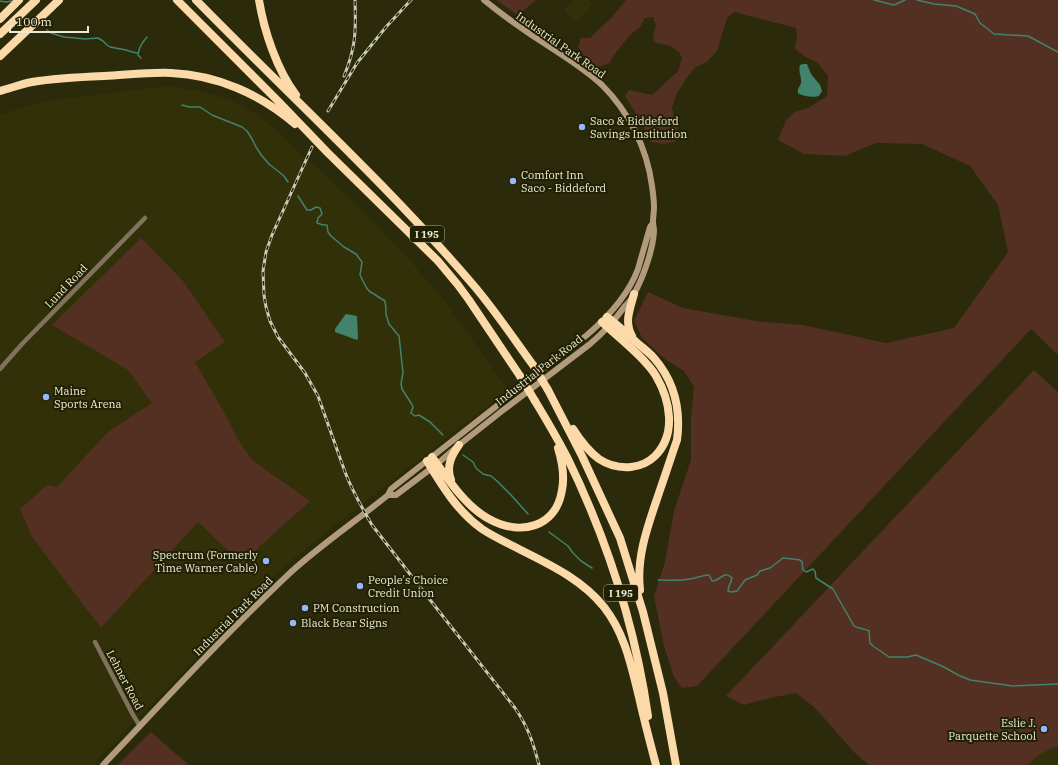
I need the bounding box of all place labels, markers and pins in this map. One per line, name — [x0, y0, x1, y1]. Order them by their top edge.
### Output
place label: Saco & Biddeford Savings Institution — [590, 114, 687, 141]
marker: Saco & Biddeford Savings Institution — [577, 122, 587, 132]
place label: Comfort Inn Saco - Biddeford — [521, 168, 607, 195]
marker: Comfort Inn Saco - Biddeford — [508, 176, 518, 186]
place label: Maine Sports Arena — [54, 384, 122, 411]
marker: Maine Sports Arena — [41, 392, 51, 402]
place label: Spectrum (Formerly Time Warner Cable) — [153, 548, 258, 575]
marker: Spectrum (Formerly Time Warner Cable) — [261, 556, 271, 566]
place label: People's Choice Credit Union — [368, 573, 448, 600]
marker: People's Choice Credit Union — [355, 581, 365, 591]
place label: PM Construction — [313, 601, 400, 615]
marker: PM Construction — [300, 603, 310, 613]
place label: Black Bear Signs — [301, 616, 387, 630]
marker: Black Bear Signs — [288, 618, 298, 628]
place label: Eslie J. Parquette School — [948, 716, 1036, 743]
marker: Eslie J. Parquette School — [1039, 724, 1049, 734]

